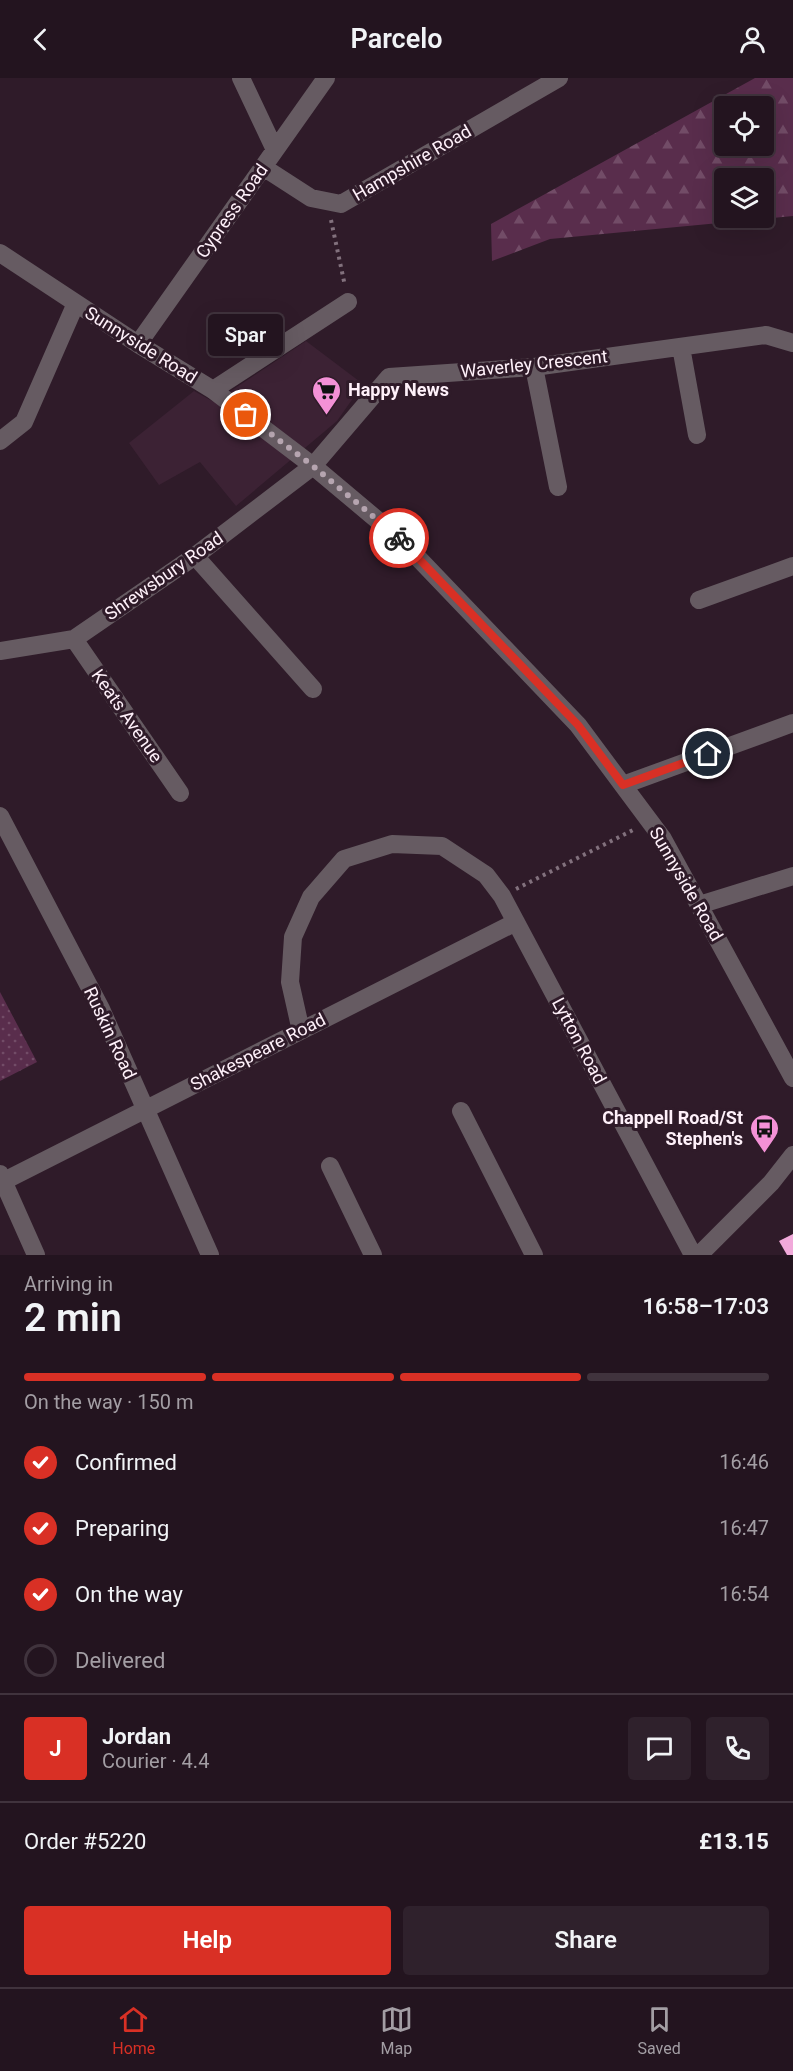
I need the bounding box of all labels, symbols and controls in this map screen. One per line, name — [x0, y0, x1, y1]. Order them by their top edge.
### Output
icon: back — [24, 23, 57, 56]
text: Parcelo — [350, 23, 443, 55]
icon: person — [736, 23, 769, 56]
map controls — [714, 96, 774, 228]
button: locate — [714, 96, 774, 156]
street label: Hampshire Road — [349, 120, 475, 205]
street label: Cypress Road — [191, 160, 272, 262]
button: layers — [714, 168, 774, 228]
street label: Sunnyside Road — [81, 302, 201, 387]
callout: Spar — [208, 313, 284, 355]
text: Spar — [225, 323, 266, 347]
street label: Waverley Crescent — [459, 345, 609, 382]
supermarket icon: Happy News — [311, 374, 343, 416]
place label: Happy News — [348, 379, 449, 400]
pin — [220, 389, 271, 440]
icon: bag — [229, 398, 262, 431]
courier — [369, 508, 429, 568]
icon: bike — [383, 522, 416, 555]
street label: Shrewsbury Road — [101, 527, 227, 624]
street label: Keats Avenue — [88, 665, 167, 766]
pin — [682, 728, 733, 779]
icon: home — [691, 737, 724, 770]
street label: Sunnyside Road — [645, 823, 728, 944]
street label: Ruskin Road — [80, 983, 141, 1082]
street label: Lytton Road — [548, 994, 611, 1087]
street label: Shakespeare Road — [187, 1008, 329, 1095]
place label: Chappell Road/St Stephen's — [602, 1107, 743, 1149]
bus stop icon: Chappell Road/St Stephen's — [748, 1112, 780, 1154]
text: Arriving in — [24, 1272, 113, 1296]
text: 16:58–17:03 — [642, 1294, 769, 1319]
text: 2 min — [24, 1295, 122, 1341]
text: On the way · 150 m — [24, 1390, 193, 1414]
icon: check — [24, 1446, 57, 1479]
text: Confirmed — [75, 1450, 177, 1475]
text: 16:46 — [719, 1450, 769, 1474]
icon: check — [24, 1512, 57, 1545]
text: Preparing — [75, 1516, 169, 1541]
text: 16:47 — [719, 1516, 769, 1540]
icon: check — [24, 1578, 57, 1611]
text: On the way — [75, 1582, 183, 1607]
text: 16:54 — [719, 1582, 769, 1606]
text: Delivered — [75, 1648, 165, 1673]
button: chat — [628, 1717, 691, 1780]
button: phone — [706, 1717, 769, 1780]
text: Jordan — [102, 1724, 171, 1749]
text: J — [49, 1736, 62, 1761]
text: Courier · 4.4 — [102, 1749, 209, 1773]
text: Order #5220 — [24, 1829, 146, 1854]
text: £13.15 — [699, 1829, 769, 1854]
button: Help — [24, 1906, 391, 1975]
button: Share — [403, 1906, 769, 1975]
tab: Home — [112, 2003, 155, 2058]
tab: Map — [380, 2003, 413, 2058]
tab: Saved — [637, 2003, 681, 2058]

